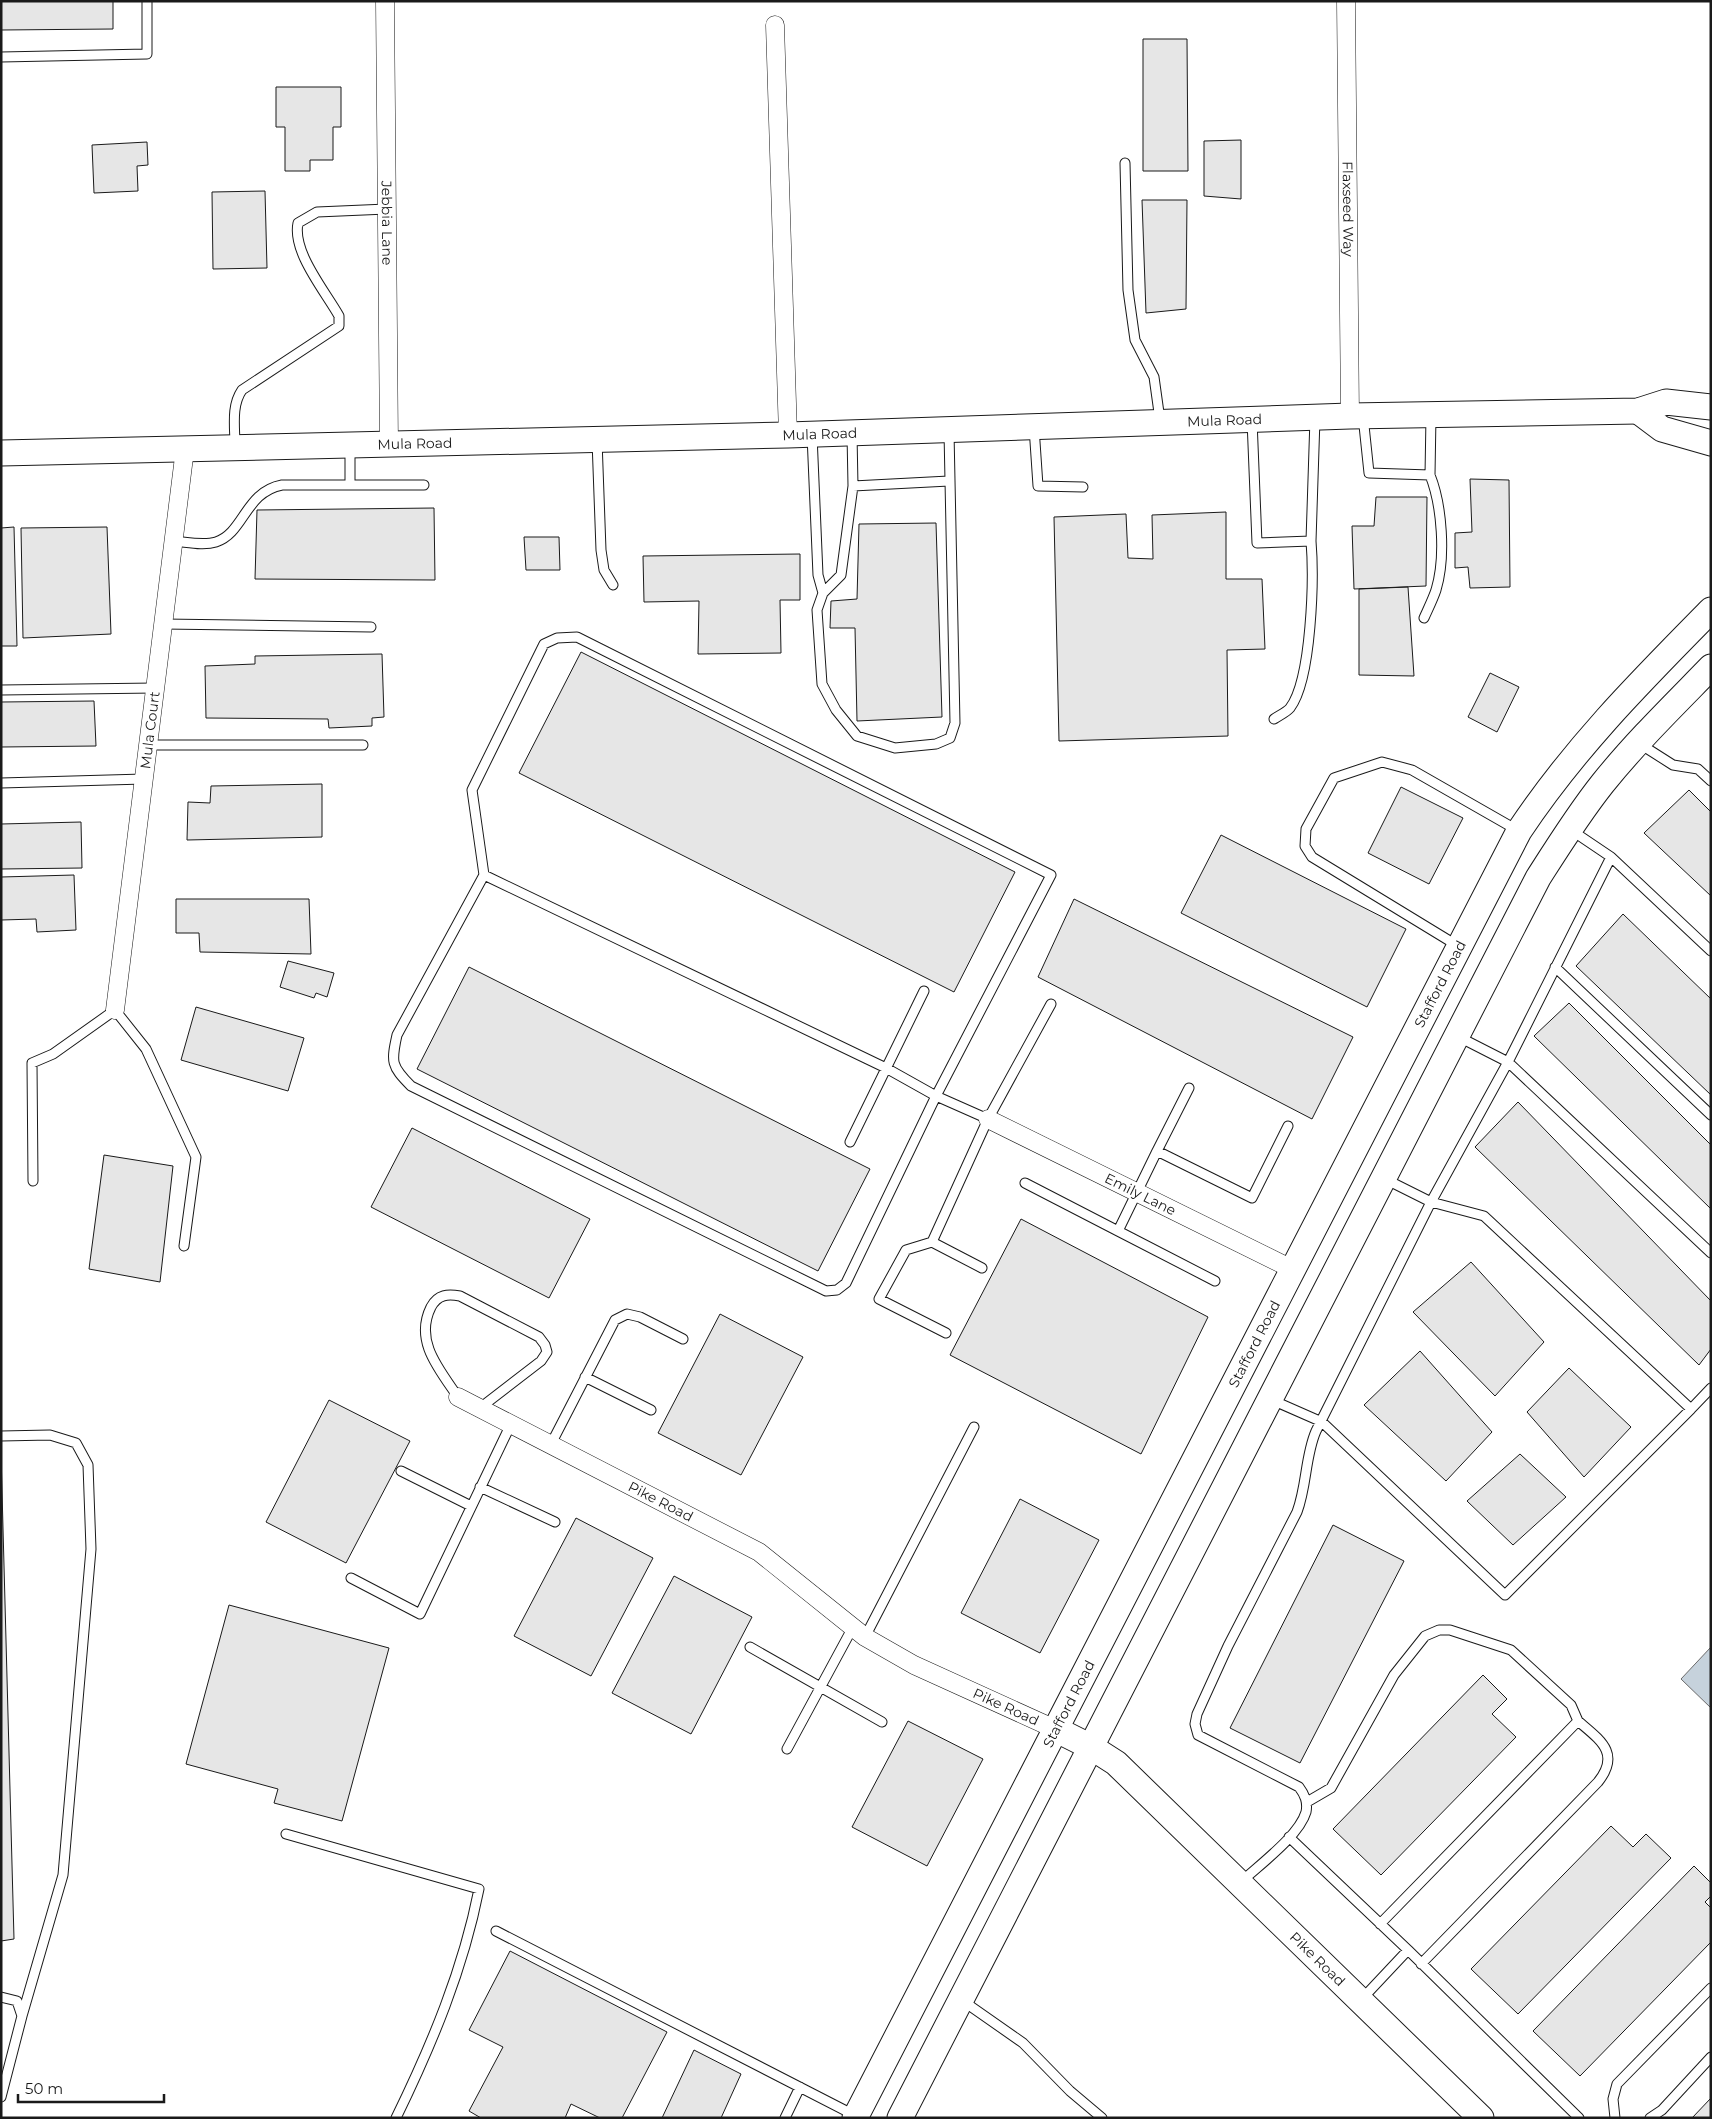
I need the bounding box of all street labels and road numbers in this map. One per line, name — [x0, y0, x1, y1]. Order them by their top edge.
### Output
street label: Flaxseed Way — [1339, 161, 1357, 257]
street label: Jebbia Lane — [378, 180, 396, 265]
street label: Mula Road — [1187, 410, 1262, 431]
street label: Mula Road — [782, 424, 858, 444]
street label: Mula Road — [377, 434, 453, 453]
street label: Mula Court — [136, 690, 164, 770]
street label: Stafford Road — [1410, 937, 1470, 1031]
street label: Emily Lane — [1102, 1169, 1179, 1219]
street label: Stafford Road — [1224, 1297, 1284, 1391]
street label: Pike Road — [625, 1477, 696, 1526]
street label: Stafford Road — [1039, 1657, 1099, 1751]
street label: Pike Road — [970, 1684, 1042, 1730]
street label: Pike Road — [1286, 1928, 1349, 1990]

